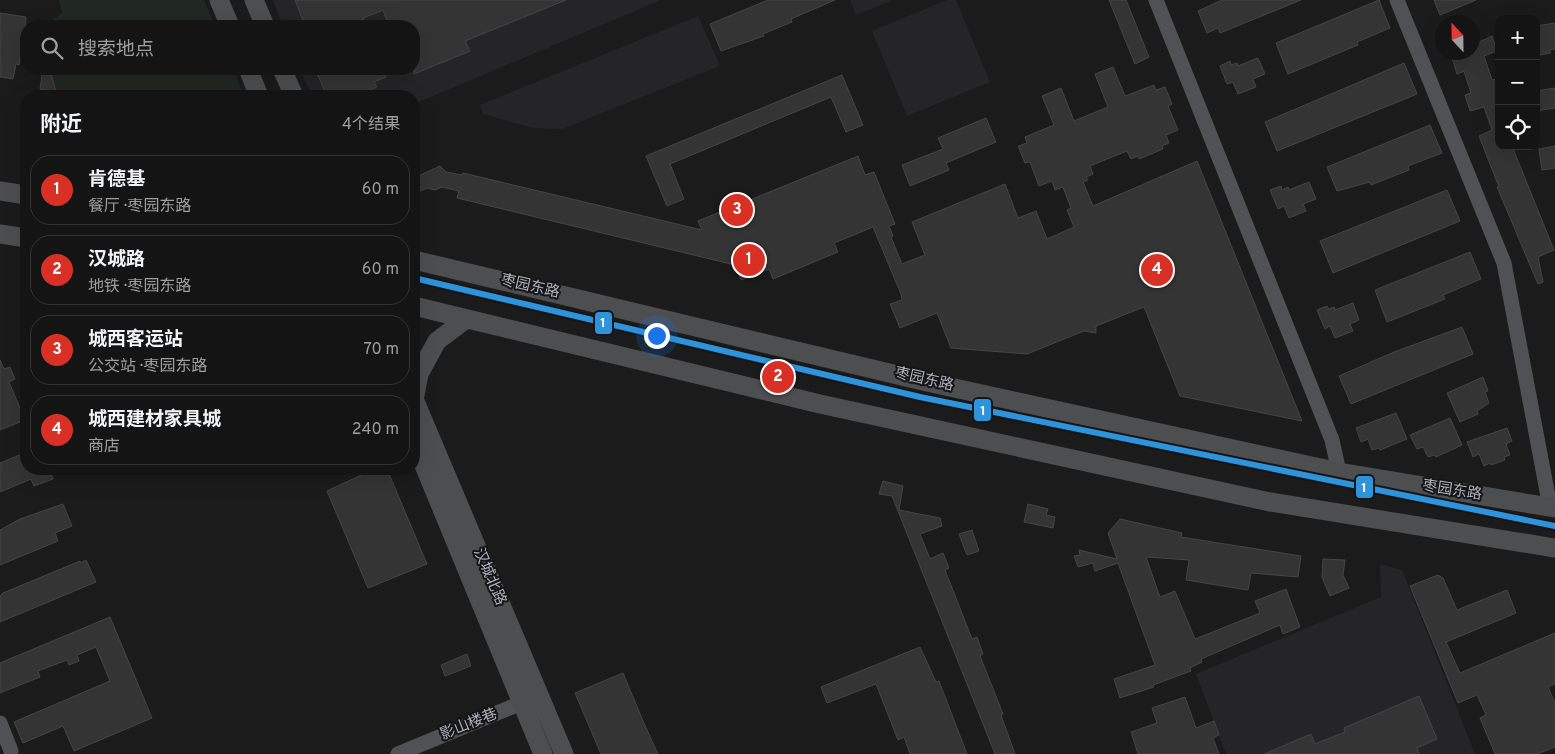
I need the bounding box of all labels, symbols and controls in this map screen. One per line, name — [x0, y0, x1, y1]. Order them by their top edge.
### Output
north arrow — [1435, 15, 1480, 60]
map controls — [1495, 15, 1540, 150]
button: + — [1495, 15, 1540, 60]
search box — [20, 20, 420, 75]
icon: search — [38, 34, 66, 62]
text: 搜索地点 — [78, 38, 154, 62]
button: − — [1495, 60, 1540, 105]
button: locate — [1495, 105, 1540, 150]
text: 附近 — [40, 112, 82, 139]
text: 4个结果 — [342, 115, 400, 135]
text: 肯德基 — [88, 168, 145, 192]
text: 1 — [54, 180, 60, 200]
text: 60 m — [362, 180, 399, 200]
pin: 3 — [721, 191, 753, 229]
text: 餐厅 · 枣园东路 — [88, 197, 192, 217]
pin: 1 — [733, 241, 765, 279]
text: 汉城路 — [88, 248, 145, 272]
pin: 4 — [1141, 251, 1173, 289]
text: 2 — [52, 260, 62, 280]
text: 60 m — [362, 260, 399, 280]
street label: 枣园东路 — [499, 271, 561, 303]
text: 地铁 · 枣园东路 — [88, 277, 192, 297]
line badge: 1 — [594, 311, 613, 335]
text: 1 — [600, 315, 606, 332]
your location — [644, 323, 670, 349]
text: 城西客运站 — [88, 328, 183, 352]
text: 3 — [52, 340, 62, 360]
text: 70 m — [364, 340, 399, 360]
text: 公交站 · 枣园东路 — [88, 357, 208, 377]
pin: 2 — [762, 358, 794, 396]
street label: 枣园东路 — [893, 364, 955, 396]
line badge: 1 — [973, 398, 992, 422]
text: 1 — [980, 403, 986, 420]
text: 城西建材家具城 — [88, 408, 221, 432]
text: 4 — [52, 420, 62, 440]
text: 240 m — [352, 420, 399, 440]
text: 商店 — [88, 437, 120, 457]
line badge: 1 — [1355, 475, 1374, 499]
street label: 枣园东路 — [1421, 477, 1483, 505]
text: 1 — [1361, 480, 1367, 497]
street label: 汉城北路 — [469, 545, 510, 608]
street label: 影山楼巷 — [438, 705, 500, 745]

